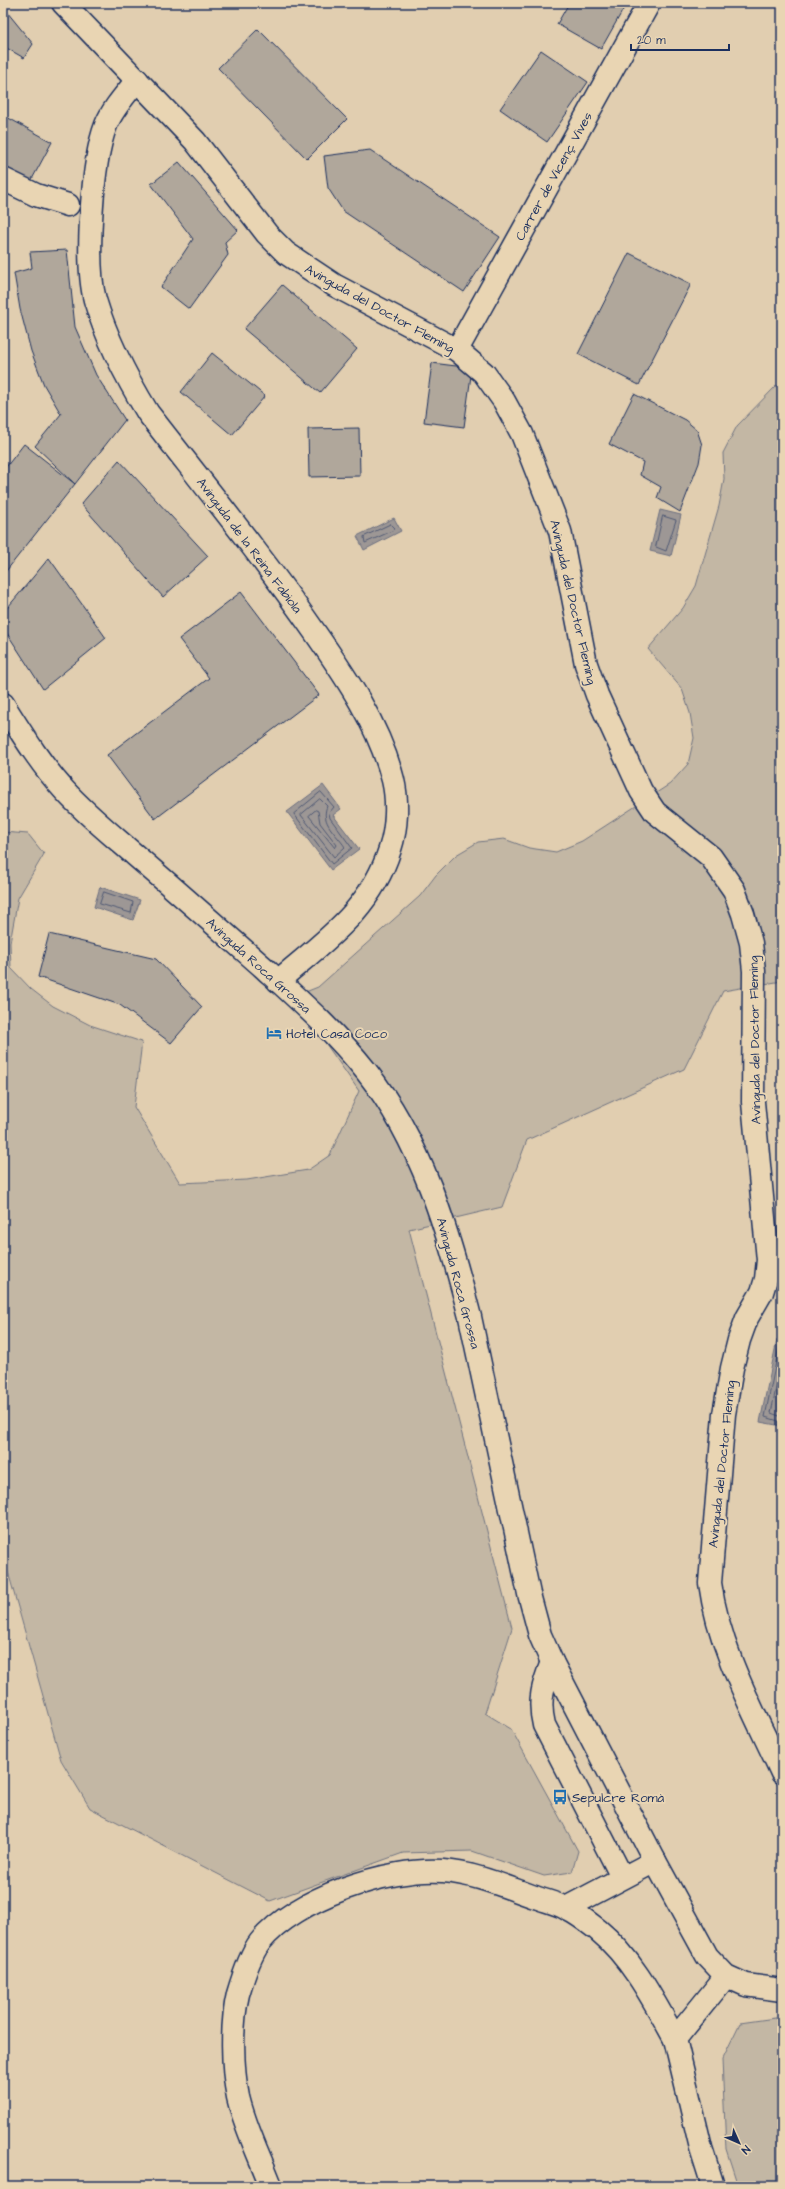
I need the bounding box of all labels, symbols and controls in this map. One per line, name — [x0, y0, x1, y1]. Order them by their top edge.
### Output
scale bar — [631, 26, 729, 52]
text: 20 m — [637, 32, 666, 49]
street label: Carrer de Vicenç Vives — [511, 109, 597, 244]
street label: Avinguda del Doctor Fleming — [301, 260, 458, 359]
street label: Avinguda de la Reina Fabiola — [191, 474, 306, 618]
street label: Avinguda del Doctor Fleming — [544, 518, 601, 687]
street label: Avinguda Roca Grossa — [201, 914, 315, 1019]
street label: Avinguda del Doctor Fleming — [745, 955, 766, 1124]
hotel icon: Hotel Casa Coco — [265, 1024, 283, 1042]
place label: Hotel Casa Coco — [286, 1025, 388, 1043]
street label: Avinguda Roca Grossa — [431, 1216, 484, 1351]
street label: Avinguda del Doctor Fleming — [704, 1379, 741, 1549]
bus stop icon: Sepulcre Romà — [551, 1788, 569, 1806]
place label: Sepulcre Romà — [572, 1789, 665, 1807]
north arrow — [719, 2123, 759, 2163]
text: N — [738, 2142, 753, 2158]

